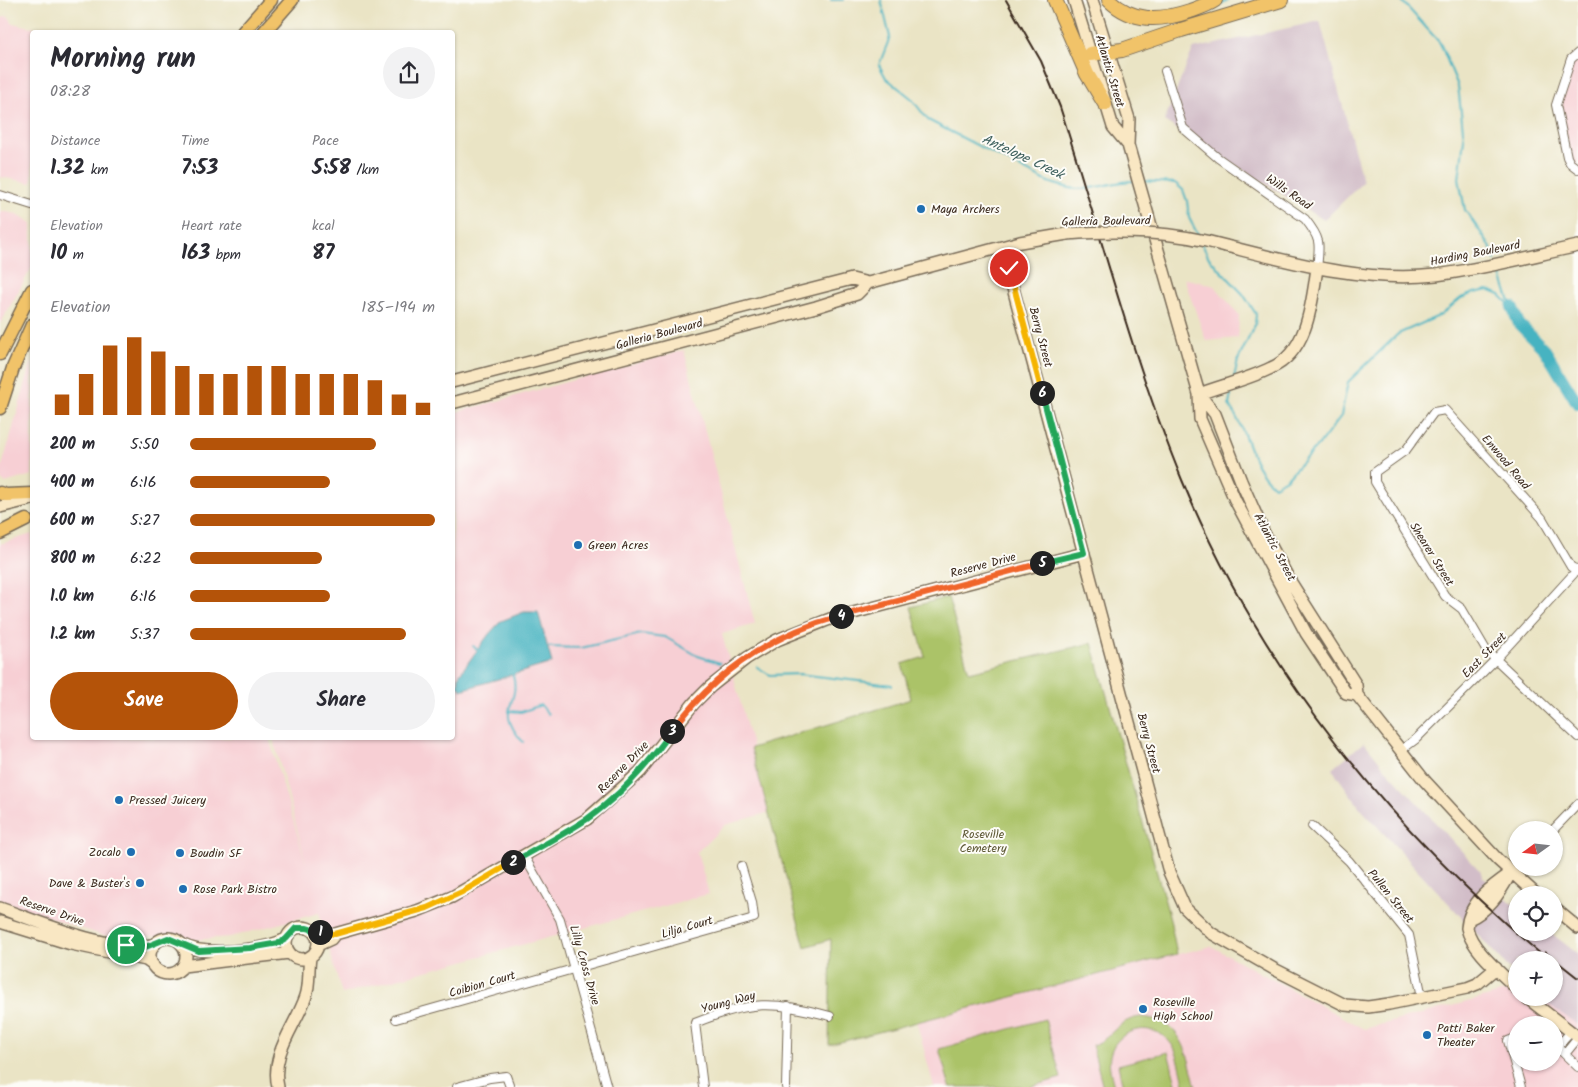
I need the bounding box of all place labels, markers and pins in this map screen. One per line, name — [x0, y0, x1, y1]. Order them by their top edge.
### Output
place label: Maya Archers — [931, 200, 1000, 219]
marker: Maya Archers — [915, 203, 927, 215]
pin — [988, 247, 1030, 289]
pin: 6 — [1030, 380, 1054, 406]
place label: Green Acres — [588, 536, 648, 555]
marker: Green Acres — [572, 539, 584, 551]
pin: 5 — [1030, 550, 1054, 576]
pin: 4 — [828, 604, 854, 628]
pin: 3 — [660, 718, 684, 744]
place label: Pressed Juicery — [129, 791, 206, 810]
marker: Pressed Juicery — [113, 794, 125, 806]
place label: Zocalo — [89, 843, 121, 862]
place label: Boudin SF — [190, 844, 243, 863]
marker: Zocalo — [125, 846, 137, 858]
marker: Boudin SF — [174, 847, 186, 859]
pin: 2 — [500, 850, 526, 874]
place label: Dave & Buster's — [49, 874, 130, 893]
marker: Dave & Buster's — [134, 877, 146, 889]
place label: Rose Park Bistro — [193, 880, 277, 899]
marker: Rose Park Bistro — [177, 883, 189, 895]
pin: 1 — [308, 920, 332, 944]
pin — [105, 924, 147, 966]
place label: Roseville High School — [1153, 993, 1213, 1026]
marker: Roseville High School — [1137, 1003, 1149, 1015]
place label: Patti Baker Theater — [1437, 1019, 1495, 1052]
marker: Patti Baker Theater — [1421, 1029, 1433, 1041]

